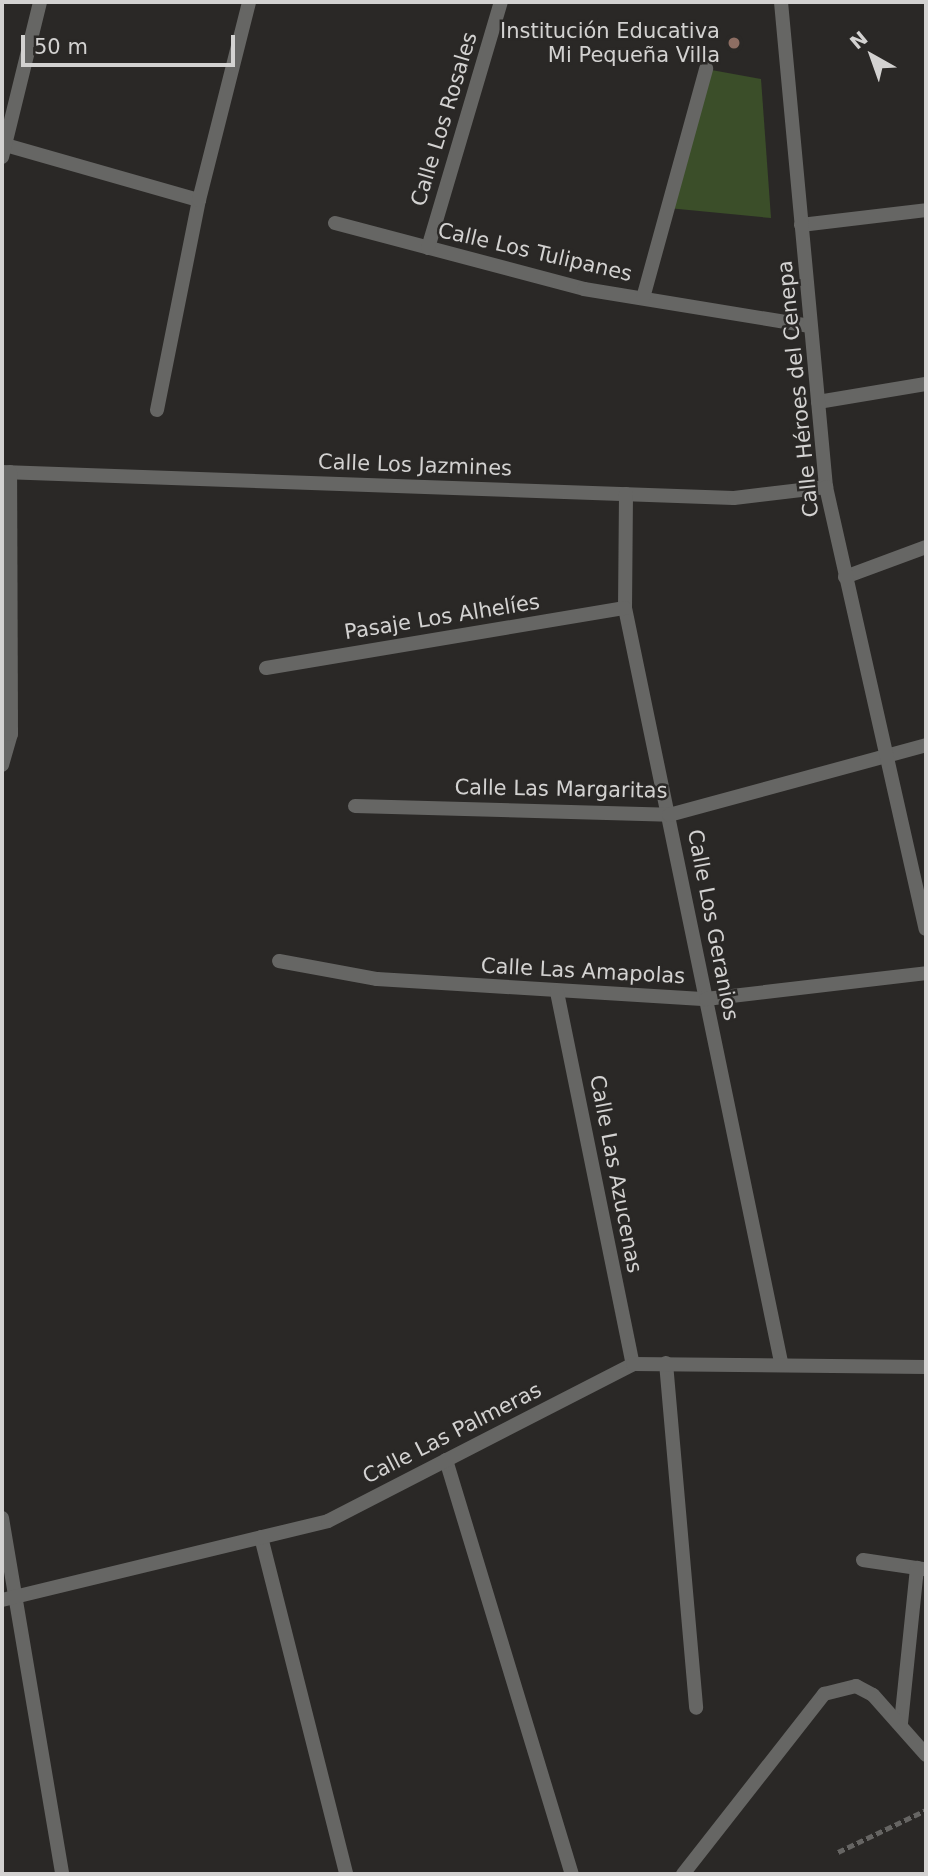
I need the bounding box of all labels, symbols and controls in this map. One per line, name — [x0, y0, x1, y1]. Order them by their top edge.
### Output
place label: Institución Educativa Mi Pequeña Villa — [500, 18, 720, 68]
scale bar — [24, 21, 238, 65]
north arrow — [837, 21, 907, 91]
text: N — [845, 26, 872, 53]
street label: Calle Los Rosales — [406, 29, 482, 209]
text: 50 m — [34, 35, 88, 59]
marker: Institución Educativa Mi Pequeña Villa — [726, 35, 742, 51]
street label: Calle Los Tulipanes — [435, 217, 635, 287]
street label: Calle Héroes del Cenepa — [772, 259, 824, 519]
street label: Calle Los Jazmines — [318, 449, 512, 481]
street label: Pasaje Los Alhelíes — [342, 589, 542, 645]
street label: Calle Las Margaritas — [454, 775, 668, 803]
street label: Calle Los Geranios — [682, 827, 744, 1023]
street label: Calle Las Amapolas — [480, 953, 686, 989]
street label: Calle Las Azucenas — [584, 1073, 648, 1275]
street label: Calle Las Palmeras — [358, 1377, 546, 1489]

